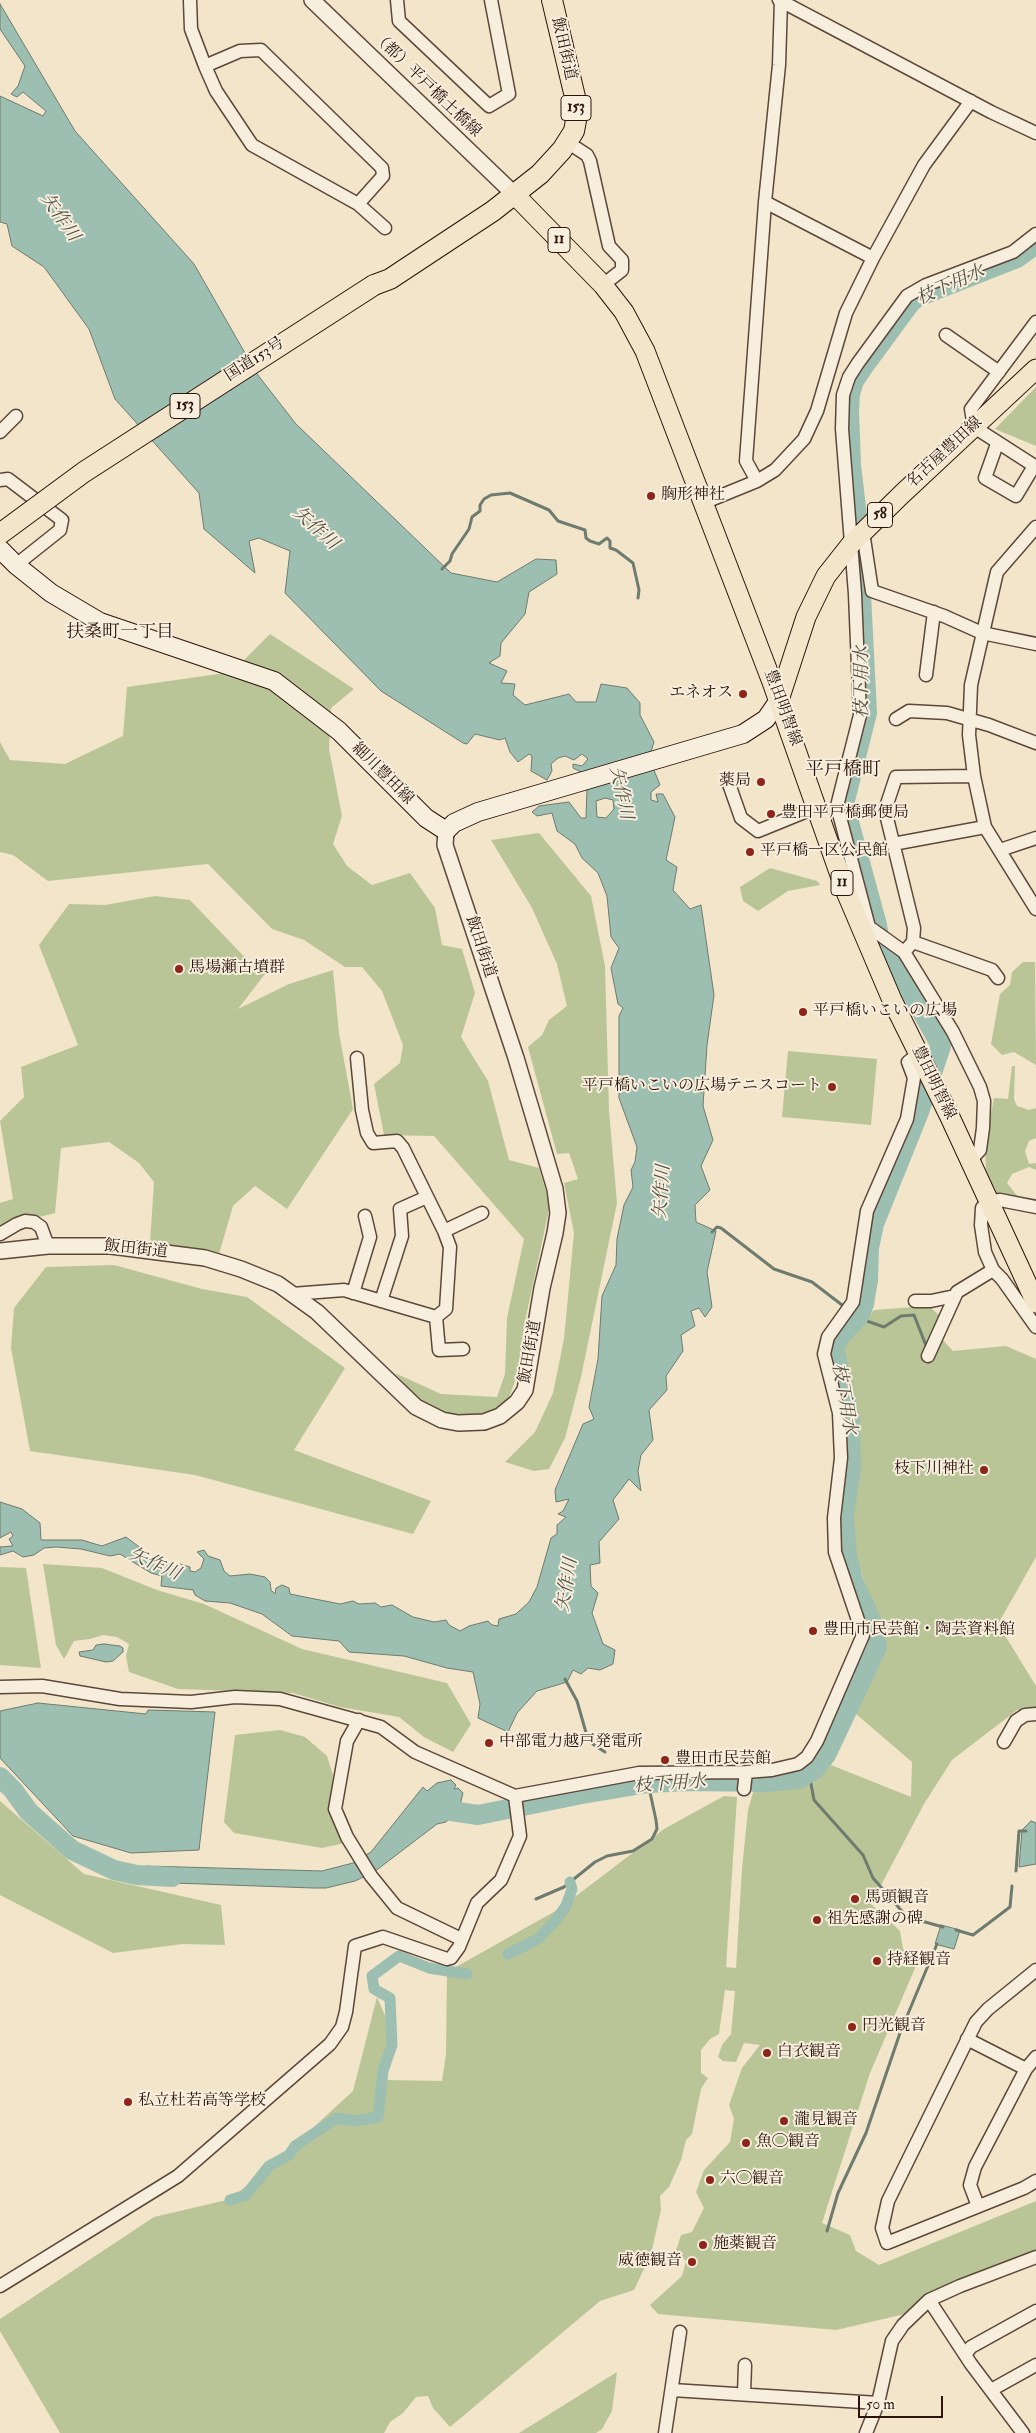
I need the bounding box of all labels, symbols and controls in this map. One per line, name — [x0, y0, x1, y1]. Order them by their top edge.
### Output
street label: 飯田街道 — [546, 16, 580, 82]
street label: （都）平戸橋土橋線 — [368, 28, 484, 142]
road number: 153 — [561, 96, 591, 120]
water label: 矢作川 — [35, 190, 83, 246]
road number: 11 — [548, 228, 570, 252]
water label: 枝下用水 — [914, 261, 988, 311]
street label: 国道153号 — [222, 334, 288, 386]
road number: 153 — [170, 394, 200, 418]
street label: 名古屋豊田線 — [903, 413, 987, 493]
place label: 胸形神社 — [661, 486, 725, 506]
marker: 胸形神社 — [645, 490, 657, 502]
road number: 58 — [868, 502, 892, 528]
water label: 矢作川 — [288, 503, 342, 555]
district label: 扶桑町一丁目 — [66, 622, 174, 644]
water label: 枝下用水 — [852, 646, 874, 718]
street label: 豊田明智線 — [759, 667, 805, 749]
place label: エネオス — [669, 684, 733, 704]
marker: エネオス — [737, 688, 749, 700]
street label: 細川豊田線 — [347, 739, 417, 809]
district label: 平戸橋町 — [805, 760, 881, 782]
water label: 矢作川 — [604, 764, 636, 822]
place label: 薬局 — [719, 772, 751, 792]
marker: 薬局 — [755, 776, 767, 788]
place label: 豊田平戸橋郵便局 — [781, 804, 909, 824]
marker: 豊田平戸橋郵便局 — [765, 808, 777, 820]
place label: 平戸橋一区公民館 — [760, 842, 888, 862]
marker: 平戸橋一区公民館 — [744, 846, 756, 858]
road number: 11 — [831, 870, 853, 896]
street label: 飯田街道 — [461, 914, 499, 980]
place label: 馬場瀬古墳群 — [189, 959, 285, 979]
marker: 馬場瀬古墳群 — [173, 963, 185, 975]
place label: 平戸橋いこいの広場 — [813, 1002, 957, 1022]
marker: 平戸橋いこいの広場 — [797, 1006, 809, 1018]
street label: 豊田明智線 — [907, 1043, 959, 1123]
place label: 平戸橋いこいの広場テニスコート — [582, 1077, 822, 1097]
marker: 平戸橋いこいの広場テニスコート — [826, 1081, 838, 1093]
water label: 矢作川 — [650, 1164, 676, 1220]
street label: 飯田街道 — [103, 1237, 169, 1263]
street label: 飯田街道 — [516, 1319, 546, 1385]
water label: 枝下用水 — [826, 1362, 860, 1436]
place label: 枝下川神社 — [894, 1460, 974, 1480]
marker: 枝下川神社 — [978, 1464, 990, 1476]
water label: 矢作川 — [125, 1544, 183, 1586]
water label: 矢作川 — [553, 1557, 583, 1613]
place label: 豊田市民芸館・陶芸資料館 — [823, 1621, 1015, 1641]
marker: 豊田市民芸館・陶芸資料館 — [807, 1625, 819, 1637]
place label: 中部電力越戸発電所 — [499, 1733, 643, 1753]
marker: 中部電力越戸発電所 — [483, 1737, 495, 1749]
place label: 豊田市民芸館 — [675, 1750, 771, 1770]
marker: 豊田市民芸館 — [659, 1754, 671, 1766]
water label: 枝下用水 — [633, 1772, 707, 1798]
place label: 馬頭観音 — [865, 1889, 929, 1909]
marker: 馬頭観音 — [849, 1893, 861, 1905]
place label: 祖先感謝の碑 — [827, 1910, 923, 1930]
marker: 祖先感謝の碑 — [811, 1914, 823, 1926]
place label: 持経観音 — [887, 1951, 951, 1971]
marker: 持経観音 — [871, 1955, 883, 1967]
place label: 円光観音 — [862, 2017, 926, 2037]
marker: 円光観音 — [846, 2021, 858, 2033]
place label: 白衣観音 — [777, 2043, 841, 2063]
marker: 白衣観音 — [761, 2047, 773, 2059]
place label: 私立杜若高等学校 — [138, 2092, 266, 2112]
marker: 私立杜若高等学校 — [122, 2096, 134, 2108]
place label: 瀧見観音 — [794, 2111, 858, 2131]
marker: 瀧見観音 — [778, 2115, 790, 2127]
place label: 魚◯観音 — [756, 2133, 820, 2153]
marker: 魚◯観音 — [740, 2137, 752, 2149]
place label: 六◯観音 — [720, 2170, 784, 2190]
marker: 六◯観音 — [704, 2174, 716, 2186]
place label: 施薬観音 — [713, 2235, 777, 2255]
marker: 施薬観音 — [697, 2239, 709, 2251]
place label: 威徳観音 — [618, 2252, 682, 2272]
marker: 威徳観音 — [686, 2256, 698, 2268]
scale bar — [861, 2386, 946, 2418]
text: 50 m — [866, 2395, 895, 2414]

